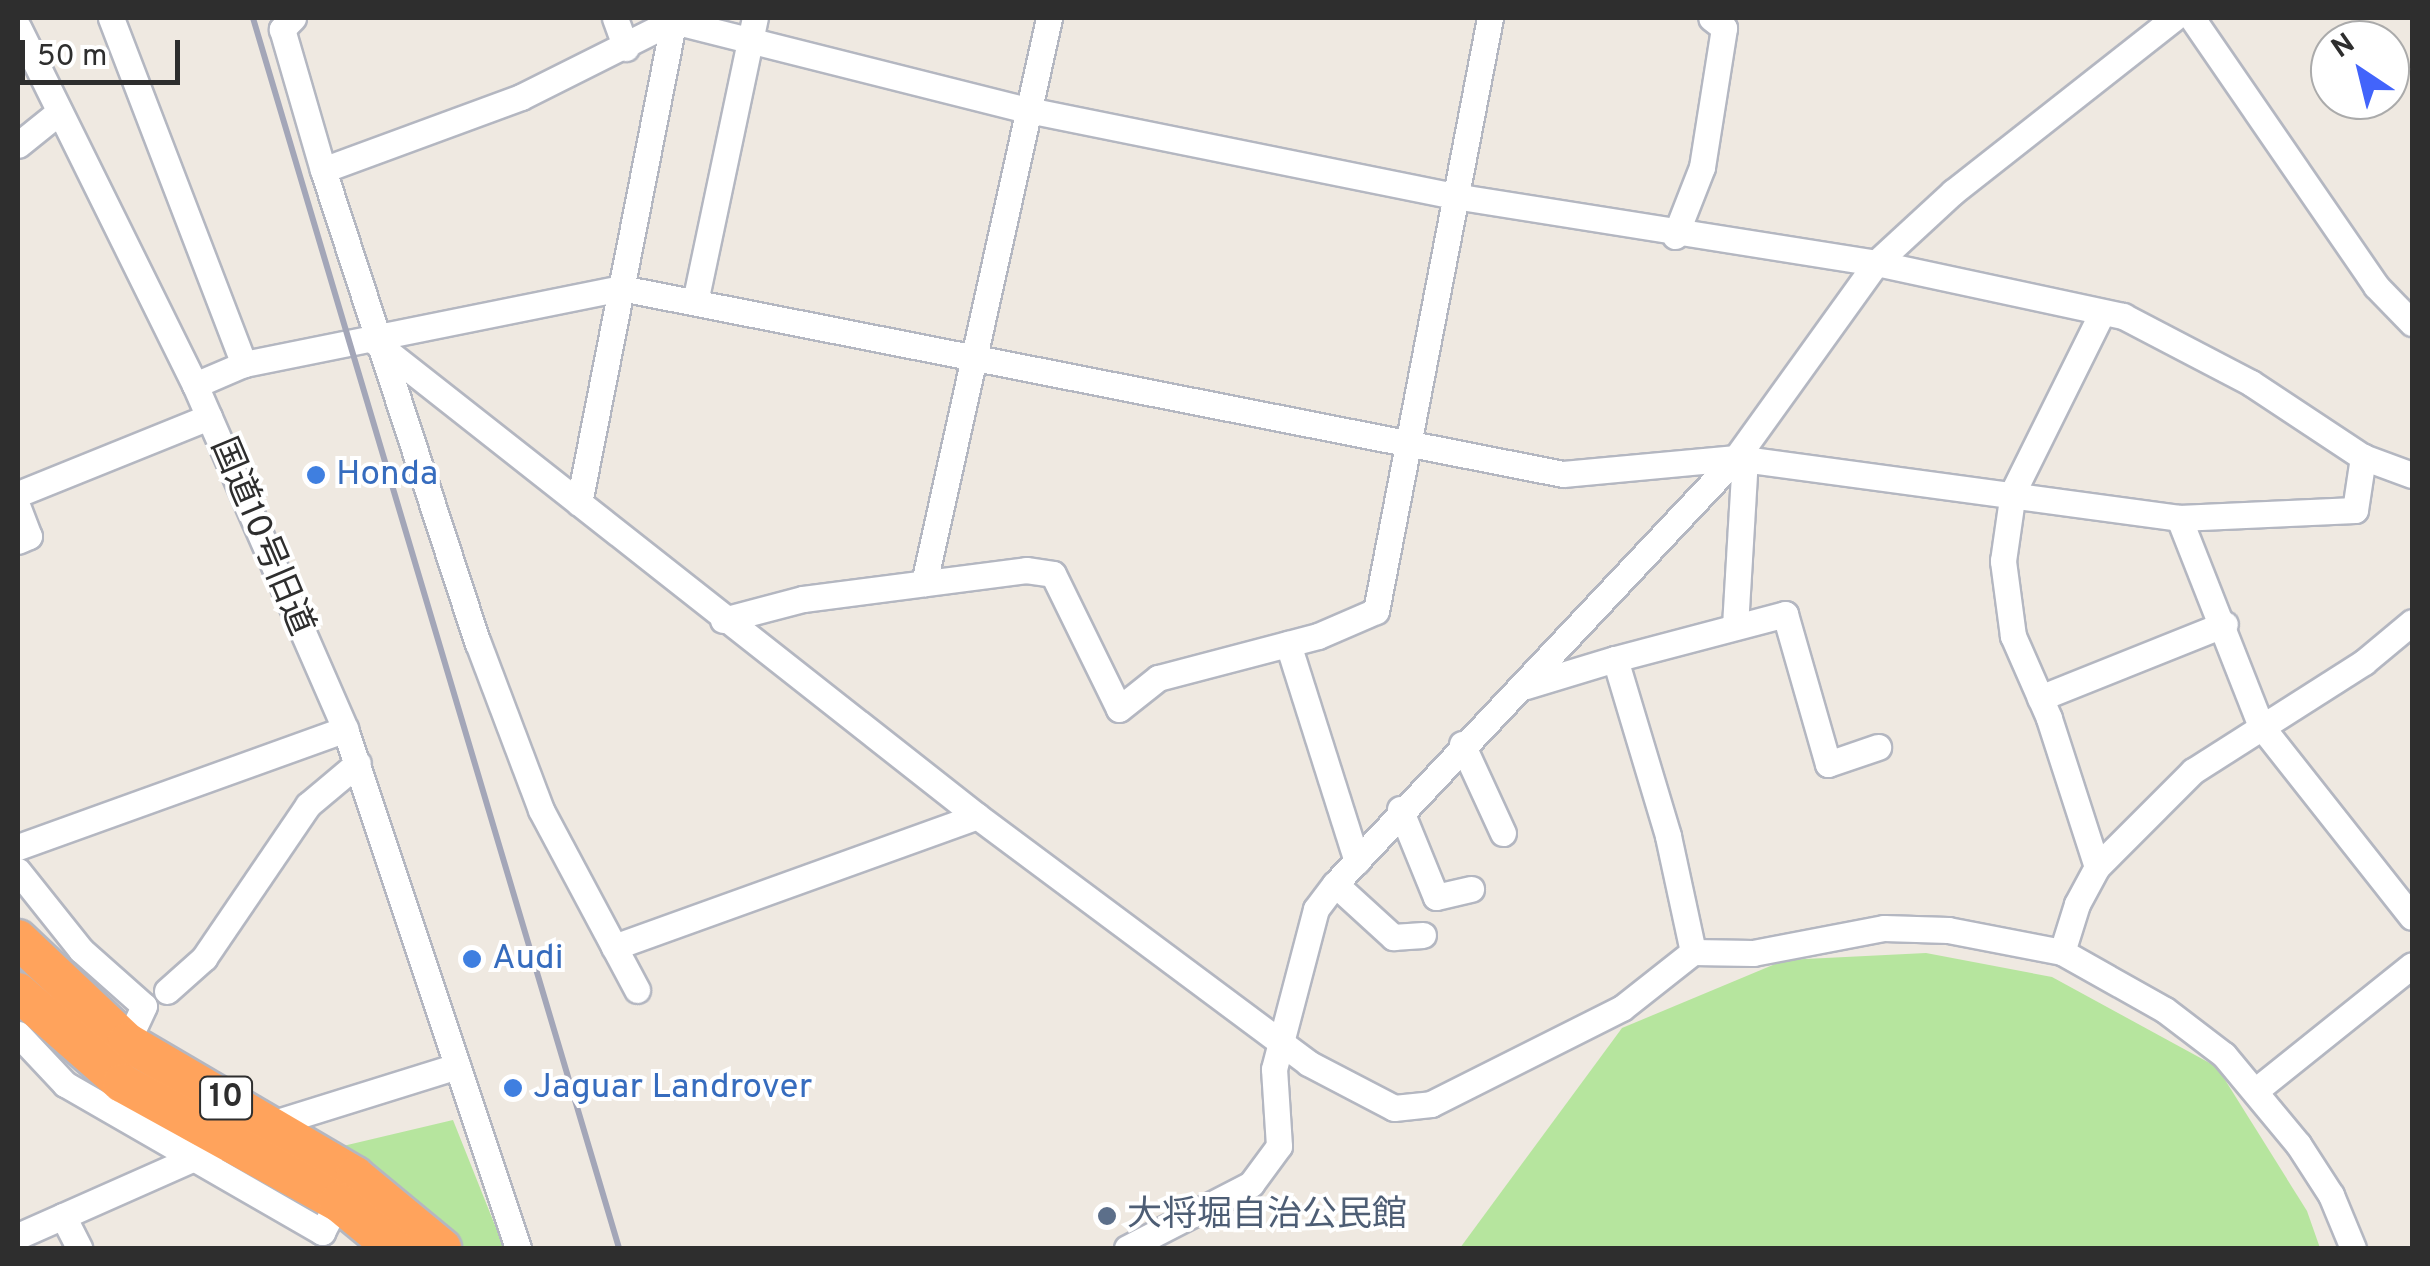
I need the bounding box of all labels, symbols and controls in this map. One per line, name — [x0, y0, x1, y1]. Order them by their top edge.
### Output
scale bar — [25, 20, 185, 82]
north arrow — [2310, 20, 2410, 120]
text: N — [2325, 27, 2362, 68]
text: 50 m — [37, 39, 107, 76]
street label: 国道10号旧道 — [201, 432, 321, 642]
place label: Honda — [336, 454, 438, 496]
marker: Honda — [305, 464, 327, 486]
place label: Audi — [492, 938, 564, 980]
marker: Audi — [461, 948, 483, 970]
place label: Jaguar Landrover — [533, 1067, 812, 1109]
road number: 10 — [198, 1071, 254, 1125]
marker: Jaguar Landrover — [502, 1077, 524, 1099]
place label: 大将堀自治公民館 — [1127, 1195, 1407, 1237]
marker: 大将堀自治公民館 — [1096, 1205, 1118, 1227]

